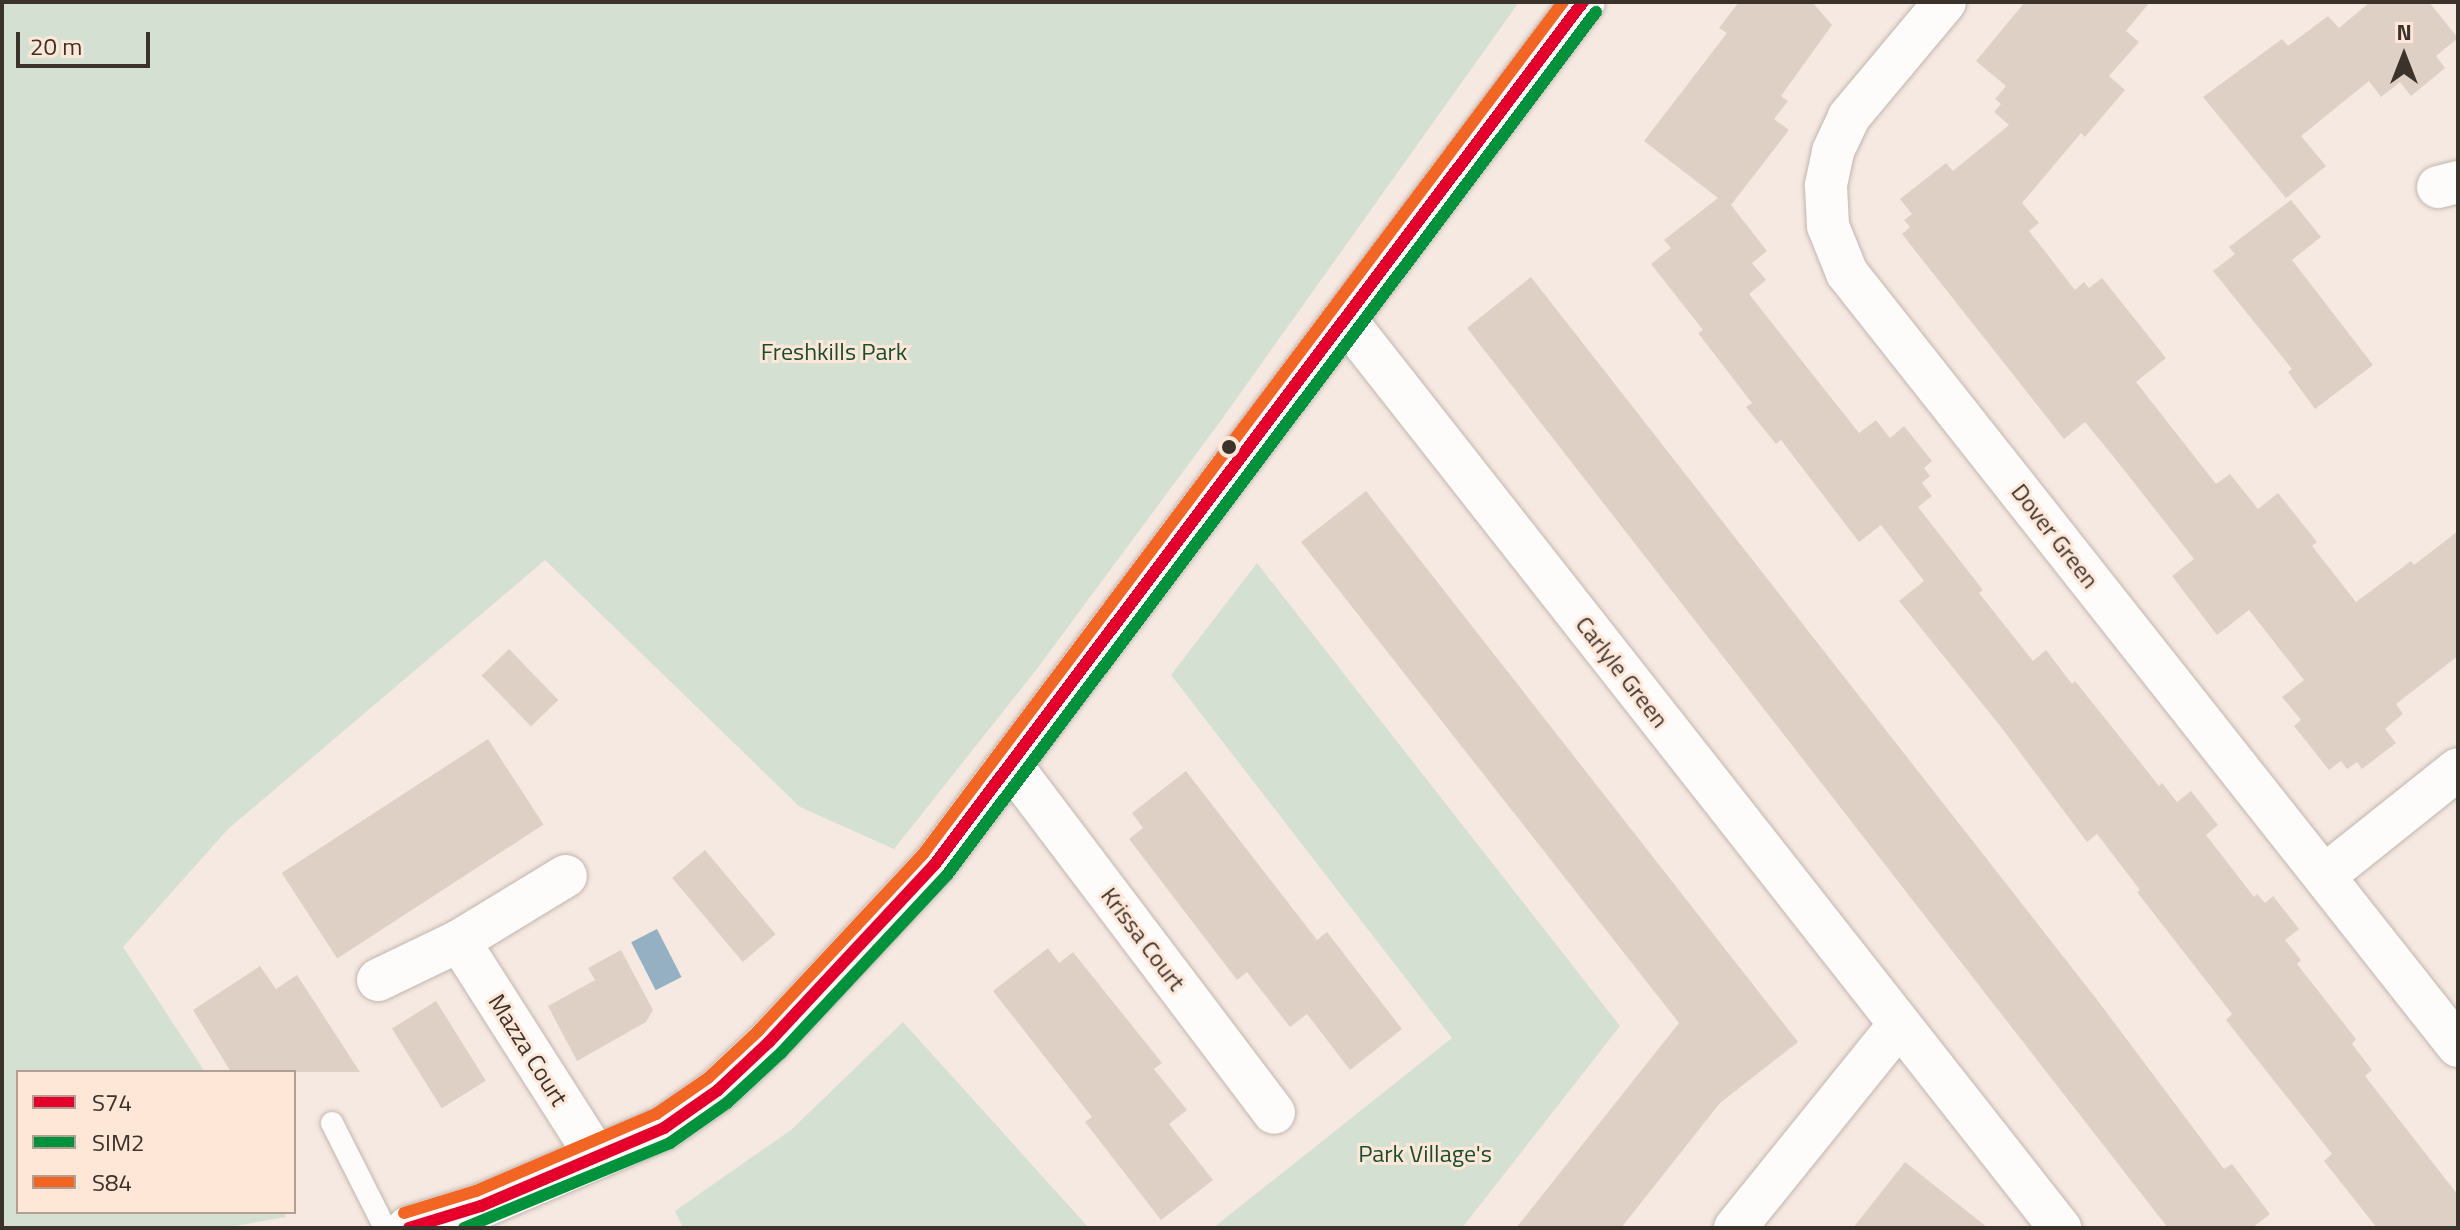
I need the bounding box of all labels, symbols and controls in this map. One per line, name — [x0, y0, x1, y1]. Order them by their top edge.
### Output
text: N — [2396, 15, 2412, 49]
scale bar — [20, 16, 154, 66]
north arrow — [2364, 16, 2444, 96]
text: 20 m — [30, 28, 82, 64]
park label: Freshkills Park — [761, 338, 907, 366]
unlabelled marker — [1221, 439, 1237, 455]
street label: Dover Green — [2005, 478, 2105, 594]
street label: Carlyle Green — [1570, 611, 1674, 733]
street label: Krissa Court — [1095, 882, 1191, 996]
street label: Mazza Court — [482, 989, 574, 1111]
legend — [16, 1070, 296, 1214]
text: S74 — [92, 1084, 132, 1120]
text: SIM2 — [92, 1124, 145, 1160]
park label: Park Village's — [1358, 1140, 1492, 1168]
text: S84 — [92, 1164, 132, 1200]

